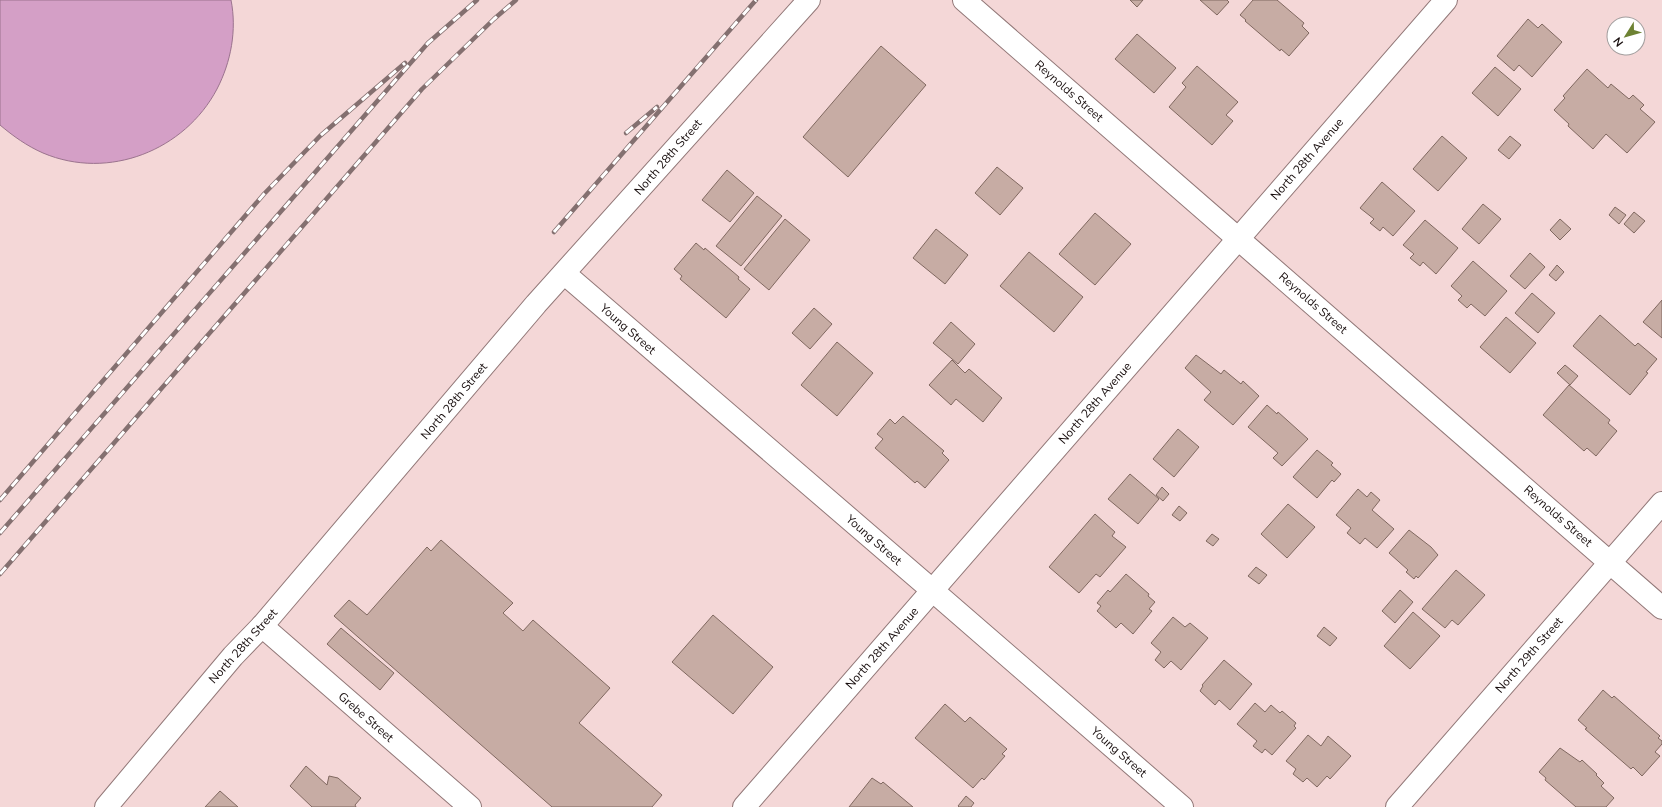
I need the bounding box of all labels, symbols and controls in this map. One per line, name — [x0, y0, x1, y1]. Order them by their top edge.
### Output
north arrow — [1606, 16, 1646, 56]
text: N — [1610, 34, 1627, 50]
street label: Reynolds Street — [1031, 57, 1107, 126]
street label: North 28th Street — [631, 115, 706, 198]
street label: North 28th Avenue — [1267, 115, 1347, 203]
street label: Reynolds Street — [1275, 269, 1351, 338]
street label: Young Street — [596, 300, 660, 358]
street label: North 28th Street — [417, 359, 491, 443]
street label: North 28th Avenue — [1055, 359, 1135, 447]
street label: Reynolds Street — [1520, 482, 1596, 551]
street label: Young Street — [842, 511, 906, 569]
street label: North 28th Avenue — [842, 604, 922, 692]
street label: North 28th Street — [205, 605, 281, 687]
street label: North 29th Street — [1492, 613, 1567, 696]
street label: Grebe Street — [335, 688, 398, 746]
street label: Young Street — [1087, 723, 1151, 781]

